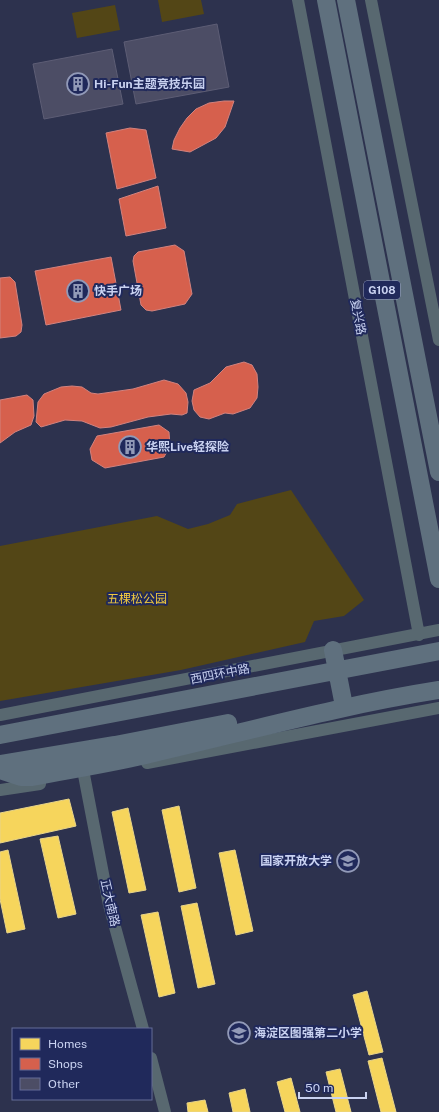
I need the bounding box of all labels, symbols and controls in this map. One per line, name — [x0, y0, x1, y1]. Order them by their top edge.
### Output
building icon: Hi-Fun主题竞技乐园 — [65, 71, 91, 97]
place label: Hi-Fun主题竞技乐园 — [94, 77, 205, 91]
building icon: 快手广场 — [65, 278, 91, 304]
road number: G108 — [364, 281, 400, 299]
place label: 快手广场 — [94, 284, 142, 298]
street label: 复兴路 — [348, 298, 368, 336]
building icon: 华熙Live轻探险 — [117, 434, 143, 460]
place label: 华熙Live轻探险 — [146, 440, 229, 454]
park label: 五棵松公园 — [107, 592, 167, 606]
street label: 西四环中路 — [189, 661, 251, 687]
school or university icon: 国家开放大学 — [335, 848, 361, 874]
place label: 国家开放大学 — [260, 854, 332, 868]
street label: 正大南路 — [98, 878, 122, 928]
school or university icon: 海淀区图强第二小学 — [226, 1020, 252, 1046]
place label: 海淀区图强第二小学 — [254, 1026, 362, 1040]
legend — [12, 1028, 152, 1100]
text: Homes — [48, 1037, 87, 1051]
text: Shops — [48, 1057, 83, 1071]
scale bar — [299, 1074, 366, 1100]
text: Other — [48, 1077, 80, 1091]
text: 50 m — [305, 1081, 333, 1095]

